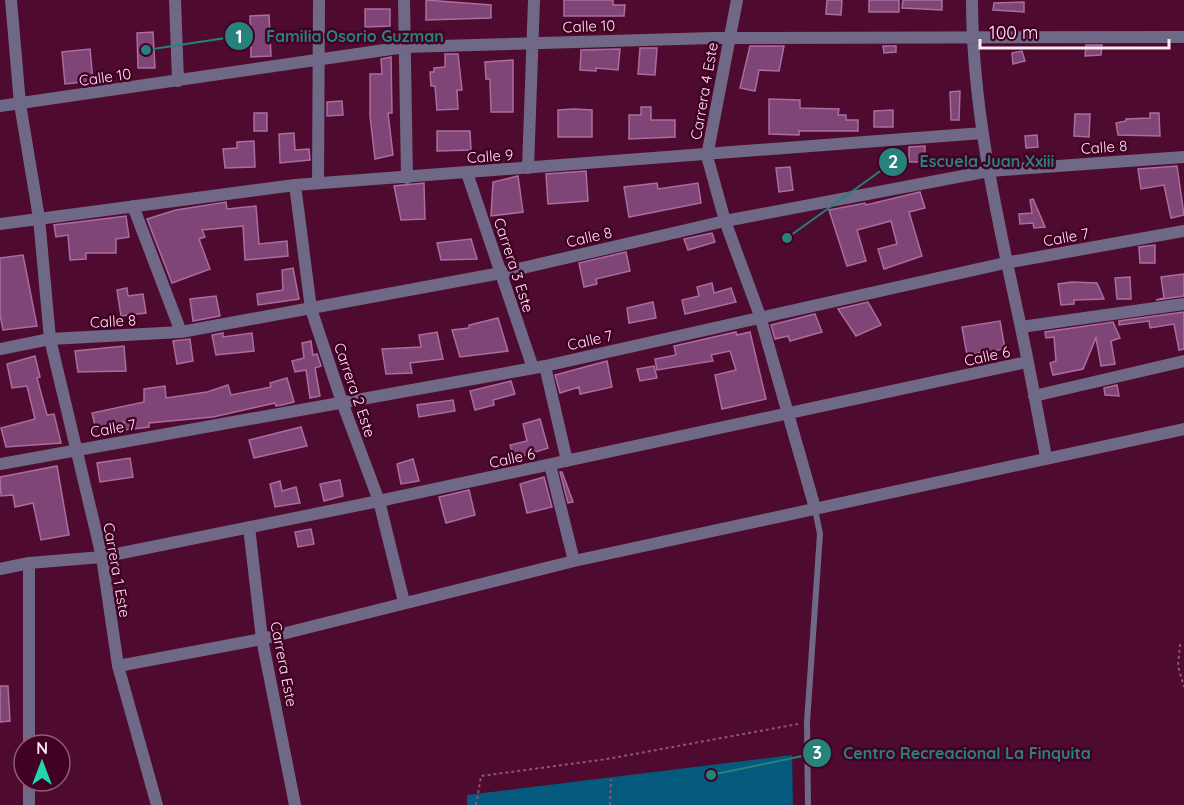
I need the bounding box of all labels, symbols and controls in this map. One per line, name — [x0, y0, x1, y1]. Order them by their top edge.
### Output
scale bar — [980, 12, 1169, 50]
street label: Calle 10 — [562, 16, 616, 36]
callout: Familia Osorio Guzman — [224, 19, 455, 53]
text: 100 m — [989, 21, 1038, 44]
text: 1 — [235, 25, 243, 48]
text: Familia Osorio Guzman — [266, 26, 444, 46]
street label: Carrera 4 Este — [686, 41, 722, 141]
street label: Calle 10 — [78, 64, 132, 90]
street label: Calle 8 — [1080, 136, 1128, 158]
street label: Calle 9 — [466, 145, 514, 167]
callout: Escuela Juan Xxiii — [878, 145, 1066, 179]
text: 2 — [888, 150, 898, 173]
text: Escuela Juan Xxiii — [920, 151, 1054, 171]
street label: Carrera 3 Este — [490, 215, 538, 315]
street label: Calle 8 — [564, 223, 614, 251]
street label: Calle 7 — [1042, 224, 1091, 250]
street label: Calle 8 — [89, 310, 137, 332]
street label: Calle 7 — [565, 326, 615, 354]
street label: Carrera 2 Este — [330, 340, 380, 440]
street label: Calle 6 — [962, 342, 1012, 370]
street label: Calle 7 — [89, 415, 138, 441]
street label: Calle 6 — [487, 444, 537, 472]
street label: Carrera 1 Este — [99, 521, 135, 619]
street label: Carrera Este — [266, 620, 302, 708]
north arrow — [12, 733, 72, 793]
callout: Centro Recreacional La Finquita — [802, 736, 1103, 770]
text: N — [36, 738, 48, 758]
text: 3 — [812, 741, 822, 764]
text: Centro Recreacional La Finquita — [843, 743, 1091, 763]

